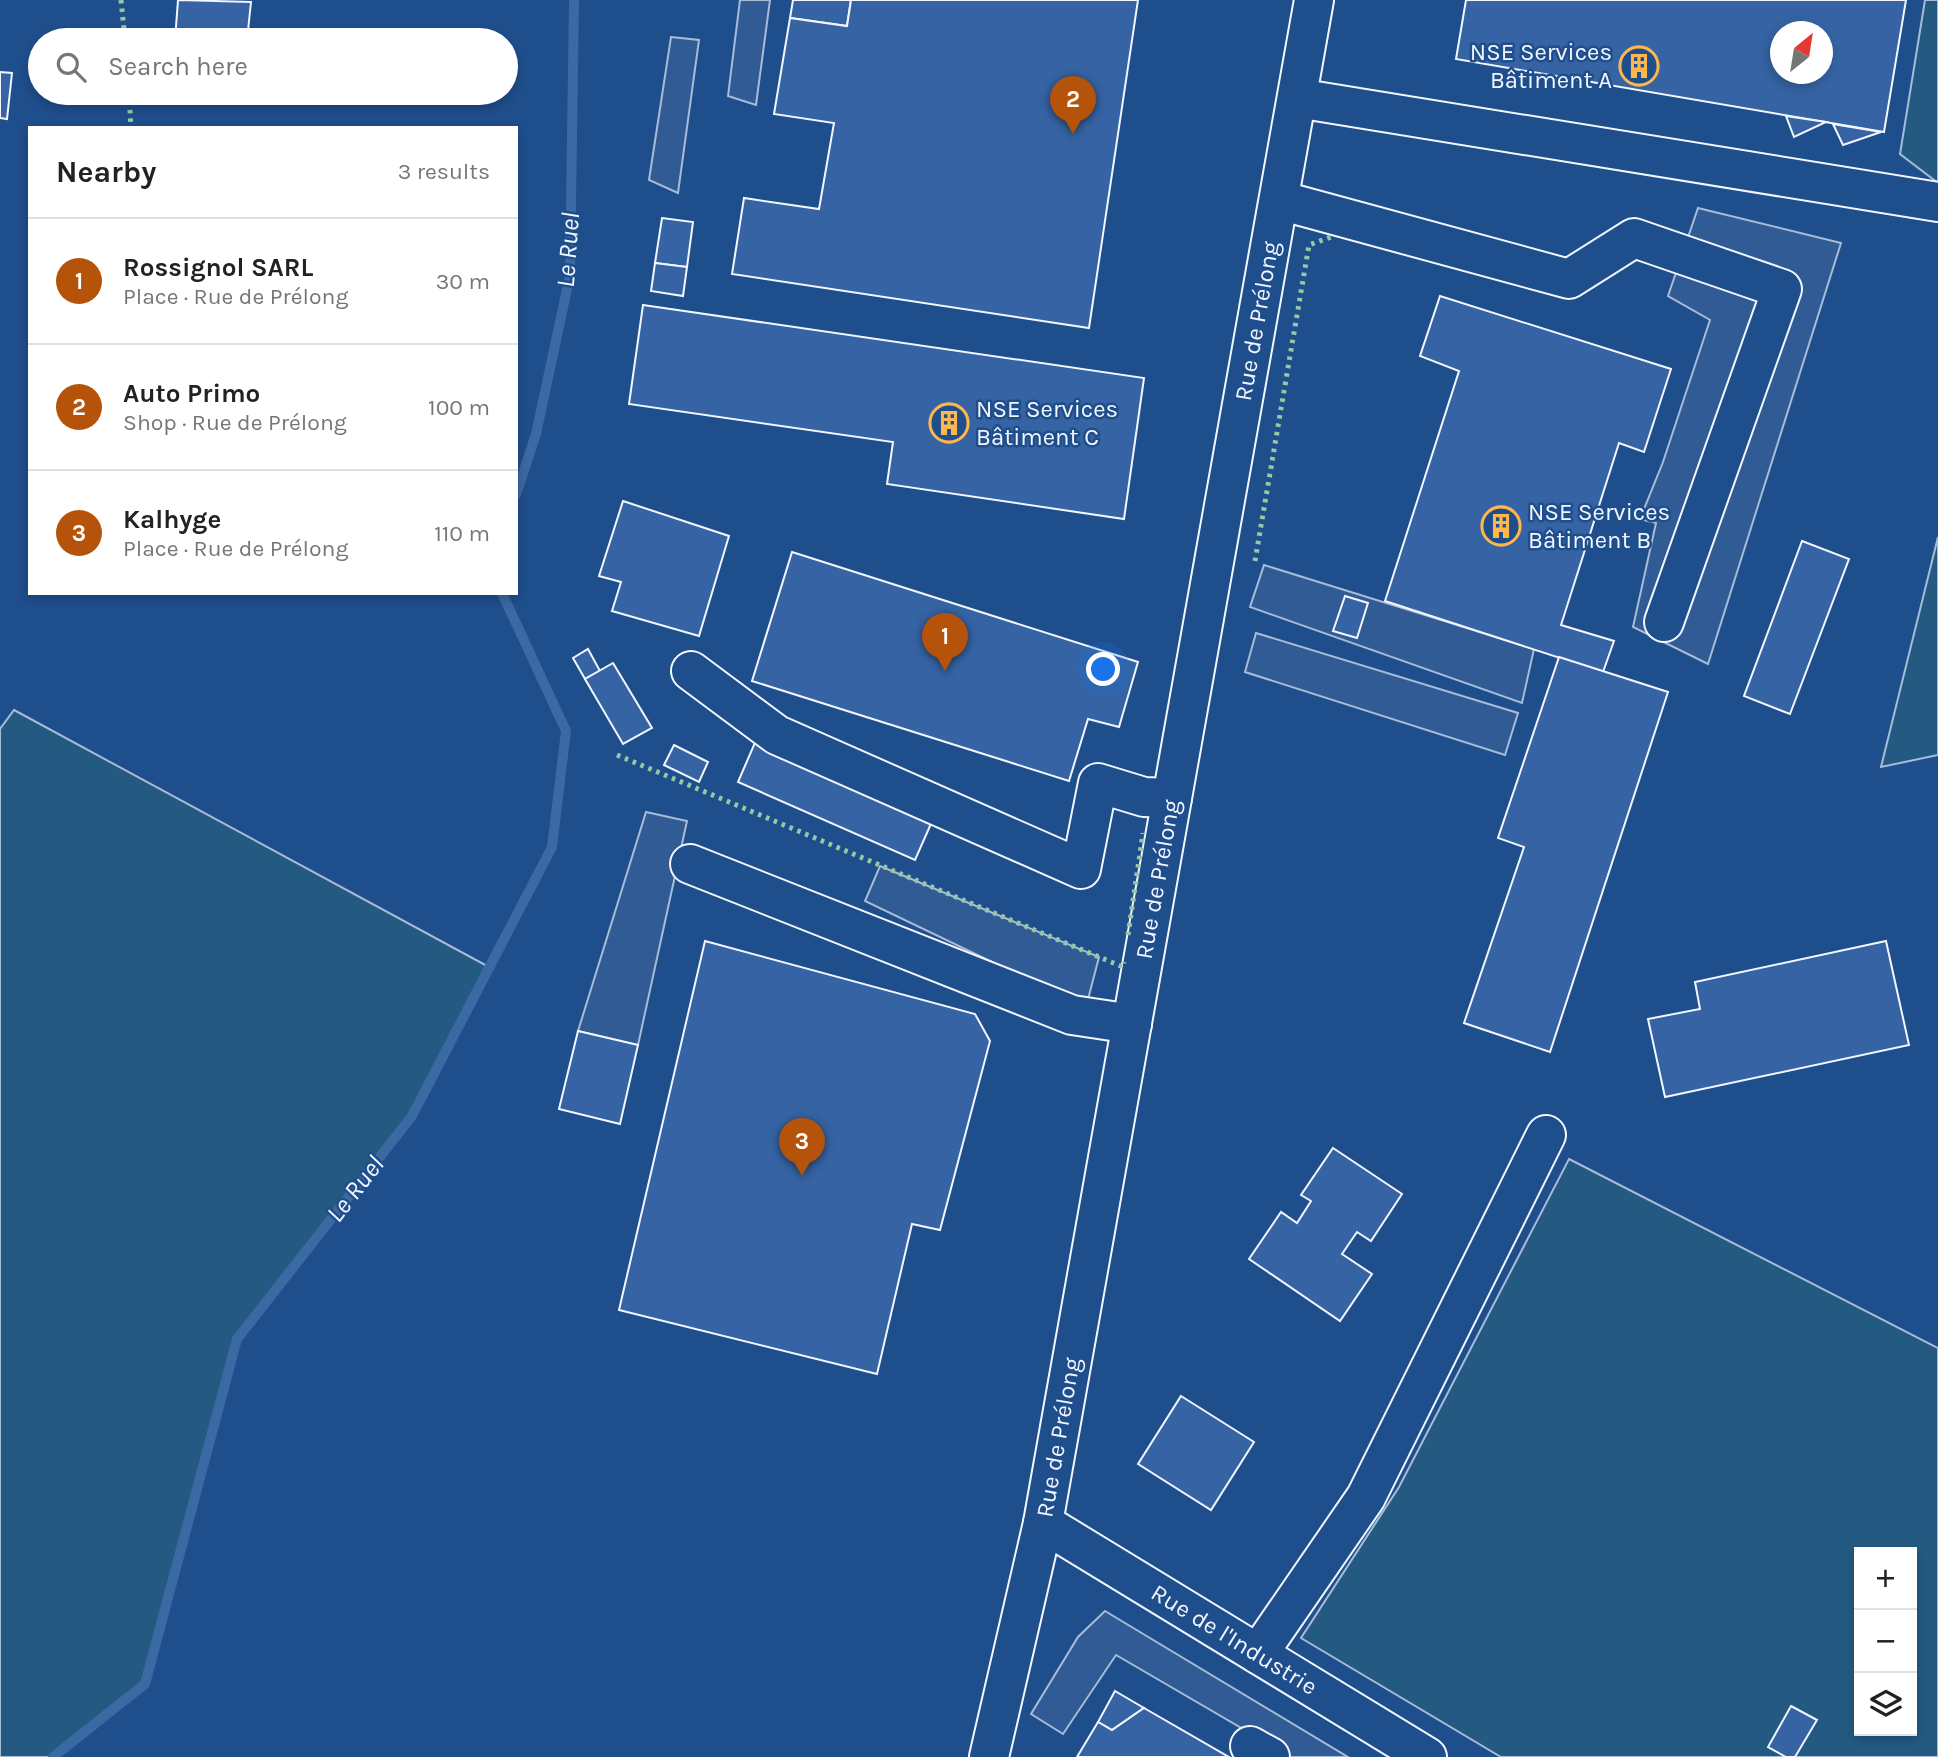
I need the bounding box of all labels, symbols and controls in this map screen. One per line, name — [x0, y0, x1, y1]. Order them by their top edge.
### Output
north arrow — [1770, 21, 1833, 84]
search box — [28, 28, 518, 105]
place label: NSE Services Bâtiment A — [1470, 38, 1612, 94]
building icon: NSE Services Bâtiment A — [1618, 45, 1660, 87]
icon: search — [52, 48, 90, 86]
text: Search here — [108, 51, 248, 82]
pin: 2 — [1050, 76, 1096, 134]
text: Nearby — [56, 154, 156, 190]
text: 3 results — [398, 158, 490, 185]
water label: Le Ruel — [550, 211, 586, 289]
street label: Rue de Prélong — [1229, 239, 1285, 403]
text: Rossignol SARL — [123, 252, 313, 283]
text: 1 — [75, 268, 83, 295]
text: 30 m — [436, 268, 490, 295]
text: Place · Rue de Prélong — [123, 283, 348, 310]
text: Auto Primo — [123, 378, 260, 409]
text: 2 — [72, 394, 86, 421]
text: 100 m — [428, 394, 490, 421]
place label: NSE Services Bâtiment C — [976, 395, 1118, 451]
building icon: NSE Services Bâtiment C — [928, 402, 970, 444]
text: Shop · Rue de Prélong — [123, 409, 347, 436]
place label: NSE Services Bâtiment B — [1528, 498, 1670, 554]
text: Kalhyge — [123, 504, 221, 535]
building icon: NSE Services Bâtiment B — [1480, 505, 1522, 547]
text: 3 — [72, 520, 86, 547]
text: 110 m — [434, 520, 490, 547]
text: Place · Rue de Prélong — [123, 535, 348, 562]
pin: 1 — [922, 613, 968, 671]
your location — [1086, 652, 1120, 686]
street label: Rue de Prélong — [1130, 797, 1186, 961]
pin: 3 — [779, 1118, 825, 1176]
water label: Le Ruel — [319, 1150, 391, 1228]
street label: Rue de Prélong — [1030, 1355, 1086, 1520]
map controls — [1854, 1547, 1917, 1736]
button: + — [1854, 1547, 1917, 1610]
street label: Rue de l'Industrie — [1146, 1578, 1322, 1701]
button: − — [1854, 1610, 1917, 1673]
button: layers — [1854, 1673, 1917, 1736]

